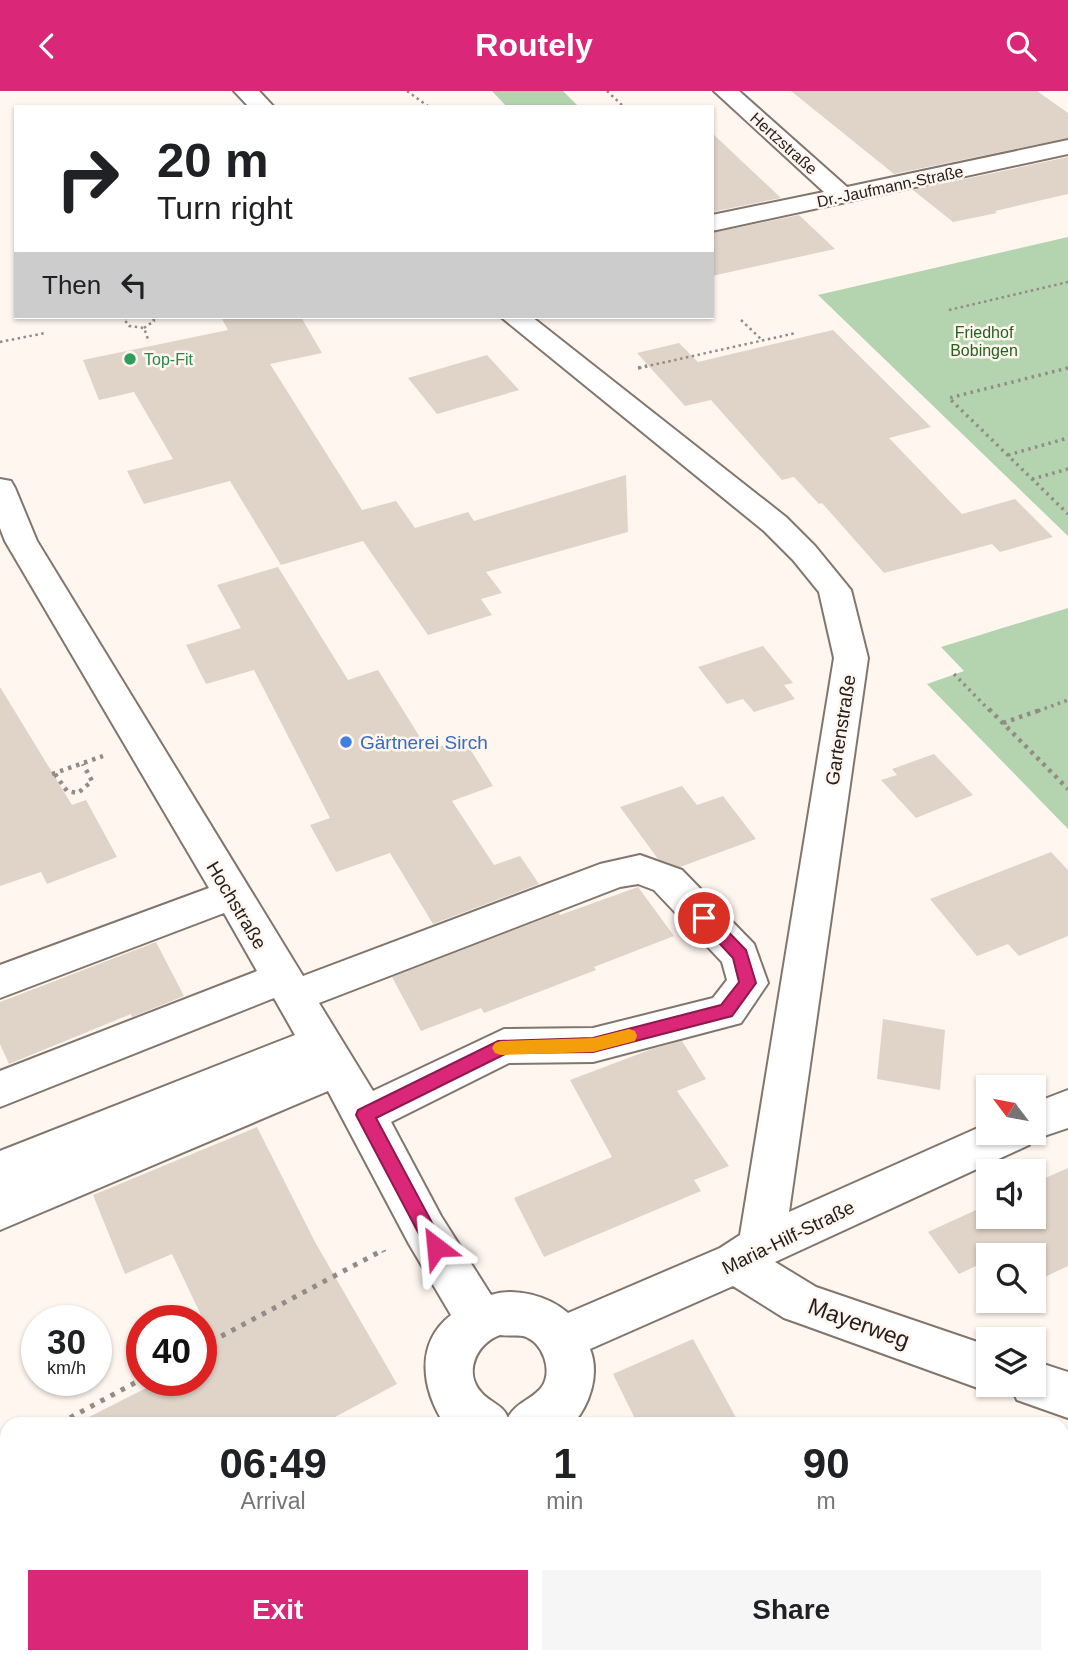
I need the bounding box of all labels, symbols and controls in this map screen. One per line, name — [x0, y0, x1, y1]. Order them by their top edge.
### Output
icon: back — [28, 27, 66, 65]
text: Routely — [475, 27, 593, 63]
icon: search — [1002, 27, 1040, 65]
street label: Hertzstraße — [747, 109, 820, 178]
icon: right — [42, 133, 133, 224]
text: 20 m — [157, 133, 269, 187]
street label: Dr.-Jaufmann-Straße — [815, 163, 965, 210]
text: Turn right — [157, 190, 293, 226]
icon: left — [115, 266, 153, 304]
text: Then — [42, 270, 101, 300]
park label: Friedhof Bobingen — [950, 324, 1018, 359]
marker: Top-Fit — [122, 351, 138, 367]
place label: Top-Fit — [144, 351, 193, 368]
street label: Gartenstraße — [821, 673, 860, 787]
place label: Gärtnerei Sirch — [360, 732, 488, 753]
marker: Gärtnerei Sirch — [338, 734, 354, 750]
street label: Hochstraße — [202, 858, 271, 953]
pin — [674, 888, 734, 948]
icon: arrive — [685, 899, 723, 937]
north arrow — [976, 1075, 1046, 1145]
map controls — [976, 1075, 1046, 1397]
button: sound — [976, 1159, 1046, 1229]
street label: Maria-Hilf-Straße — [719, 1196, 858, 1279]
position arrow — [399, 1210, 473, 1284]
button: search — [976, 1243, 1046, 1313]
street label: Mayerweg — [805, 1293, 913, 1353]
speed limit sign: 40 — [126, 1305, 217, 1396]
text: 30 — [47, 1322, 86, 1361]
button: layers — [976, 1327, 1046, 1397]
text: km/h — [47, 1358, 86, 1378]
text: 06:49 — [219, 1440, 327, 1487]
text: 1 — [553, 1440, 577, 1487]
text: 90 — [803, 1440, 850, 1487]
text: Arrival — [241, 1488, 306, 1514]
text: min — [546, 1488, 583, 1514]
text: m — [817, 1488, 836, 1514]
button: Exit — [28, 1570, 528, 1650]
button: Share — [542, 1570, 1041, 1650]

